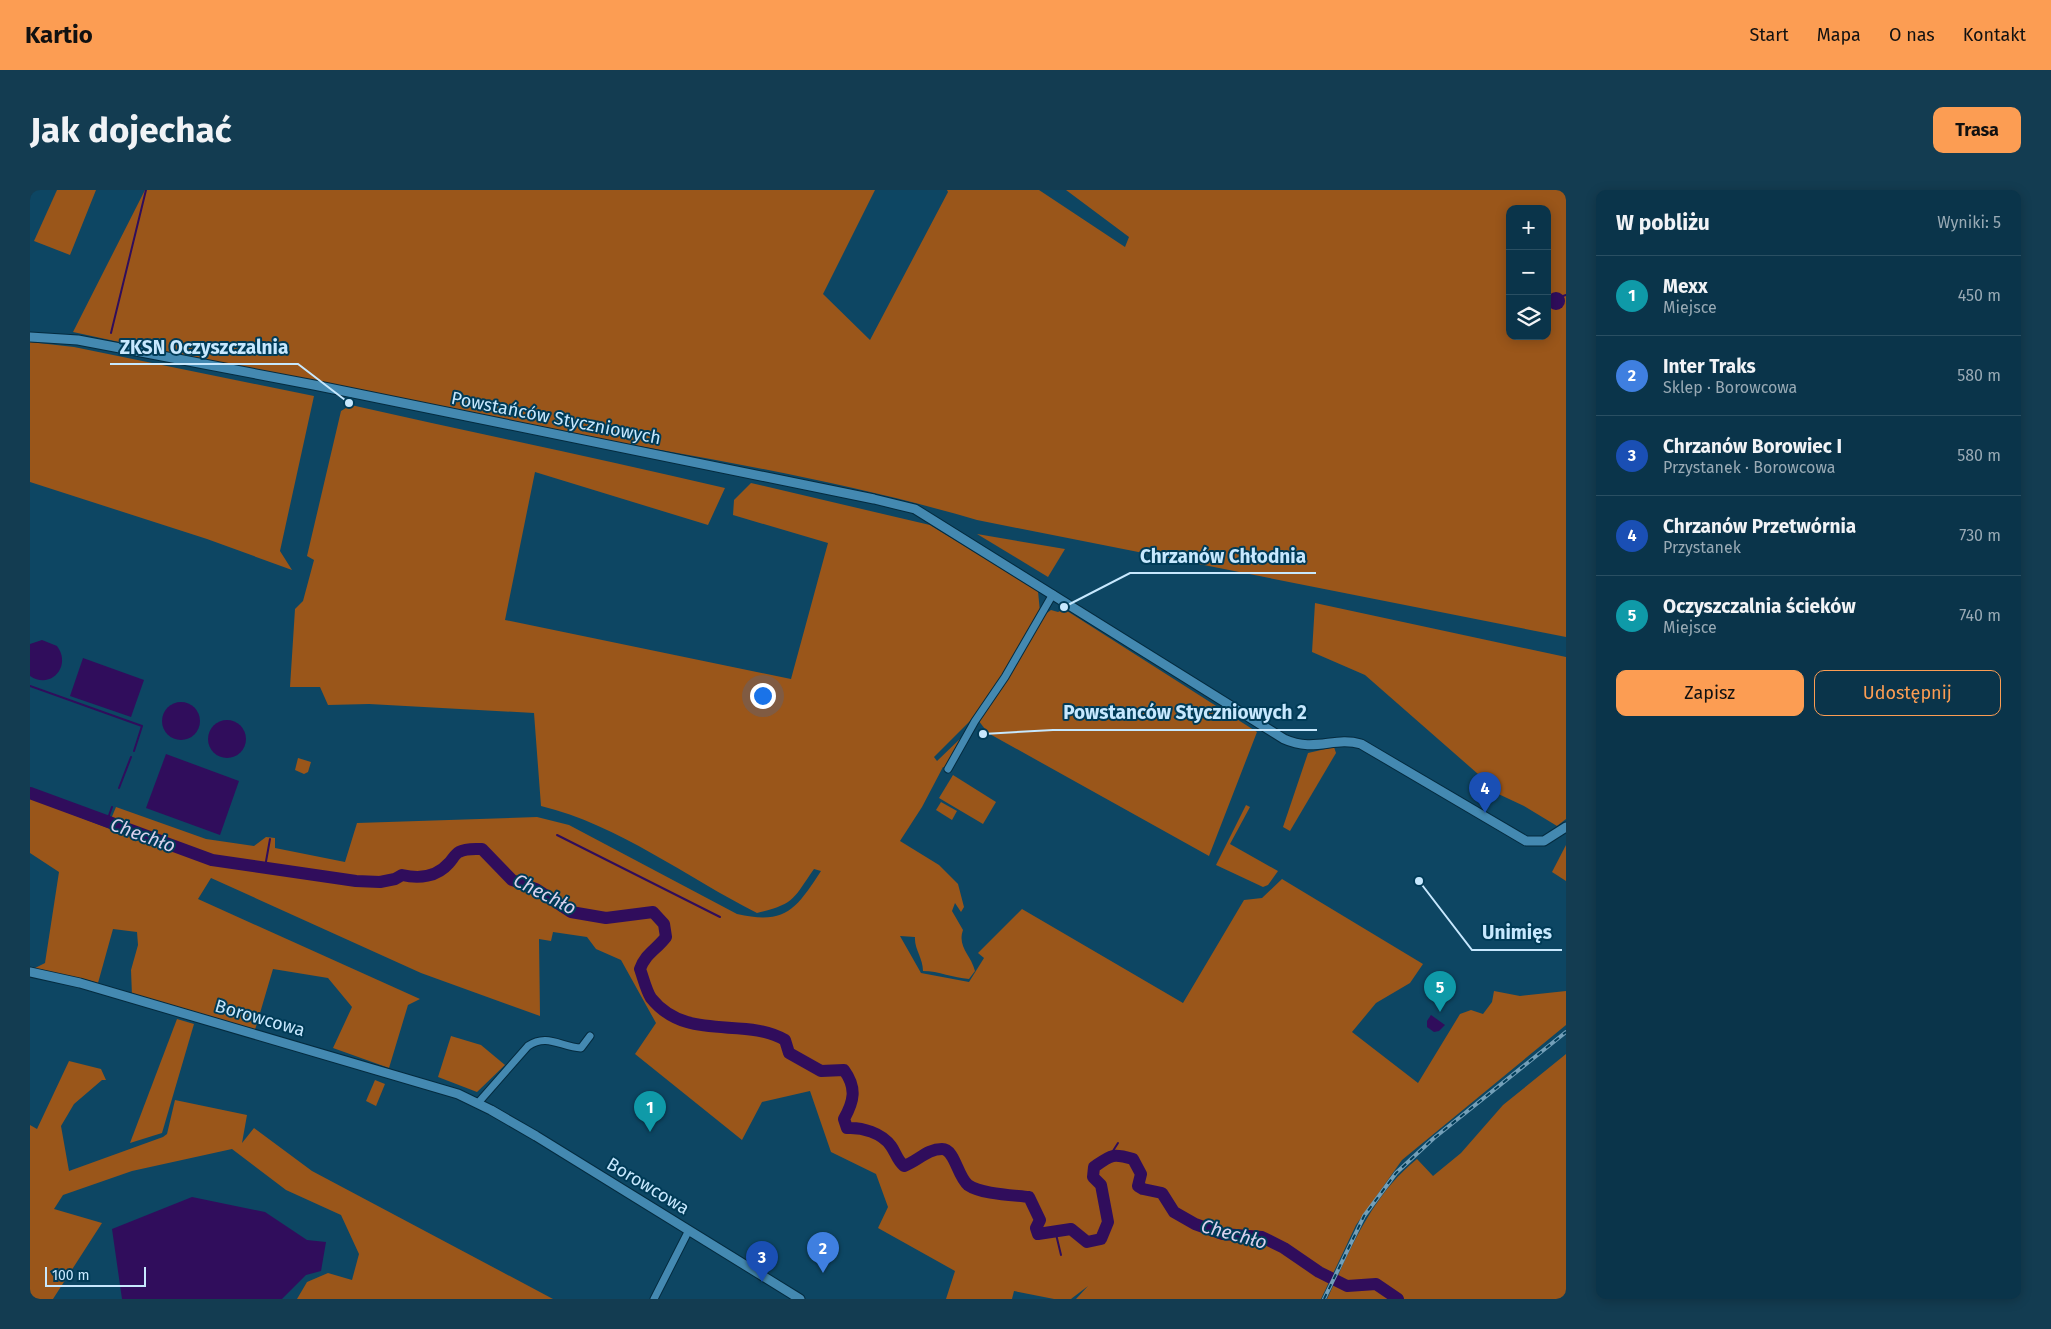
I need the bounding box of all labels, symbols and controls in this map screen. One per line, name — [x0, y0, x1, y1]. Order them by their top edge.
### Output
text: Kartio — [25, 21, 93, 49]
text: Start — [1749, 24, 1789, 46]
text: Mapa — [1817, 24, 1861, 46]
text: O nas — [1889, 24, 1935, 46]
text: Kontakt — [1963, 24, 2026, 46]
button: Trasa — [1933, 107, 2021, 153]
text: Jak dojechać — [30, 109, 231, 151]
map controls — [1506, 205, 1551, 340]
button: + — [1506, 205, 1551, 250]
text: W pobliżu — [1616, 210, 1710, 236]
text: Wyniki: 5 — [1937, 213, 2001, 232]
button: − — [1506, 250, 1551, 295]
text: Mexx — [1663, 275, 1708, 298]
text: 1 — [1628, 286, 1636, 305]
text: 450 m — [1958, 286, 2001, 305]
button: layers — [1506, 295, 1551, 340]
text: Miejsce — [1663, 298, 1717, 317]
callout: ZKSN Oczyszczalnia — [110, 330, 298, 364]
text: ZKSN Oczyszczalnia — [120, 336, 288, 359]
text: Inter Traks — [1663, 355, 1756, 378]
text: 2 — [1628, 366, 1636, 385]
text: 580 m — [1957, 366, 2001, 385]
text: Sklep · Borowcowa — [1663, 378, 1797, 397]
street label: Powstańców Styczniowych — [449, 387, 663, 449]
text: Chrzanów Borowiec I — [1663, 435, 1842, 458]
text: 3 — [1628, 446, 1636, 465]
text: 580 m — [1957, 446, 2001, 465]
text: Przystanek · Borowcowa — [1663, 458, 1835, 477]
text: Chrzanów Przetwórnia — [1663, 515, 1856, 538]
text: 4 — [1627, 526, 1637, 545]
text: 730 m — [1959, 526, 2001, 545]
text: Przystanek — [1663, 538, 1741, 557]
callout: Chrzanów Chłodnia — [1130, 539, 1316, 573]
text: Chrzanów Chłodnia — [1140, 545, 1306, 568]
text: Oczyszczalnia ścieków — [1663, 595, 1856, 618]
text: 5 — [1628, 606, 1636, 625]
text: 740 m — [1959, 606, 2001, 625]
text: Miejsce — [1663, 618, 1717, 637]
button: Zapisz — [1616, 670, 1804, 716]
button: Udostępnij — [1814, 670, 2001, 716]
your location — [750, 683, 776, 709]
callout: Powstanców Styczniowych 2 — [1053, 696, 1317, 730]
text: Powstanców Styczniowych 2 — [1063, 701, 1307, 724]
pin: 4 — [1469, 772, 1501, 813]
water label: Chechło — [107, 813, 179, 857]
water label: Chechło — [510, 868, 580, 920]
callout: Unimięs — [1472, 916, 1562, 950]
text: Unimięs — [1482, 921, 1552, 944]
pin: 5 — [1424, 971, 1456, 1012]
street label: Borowcowa — [212, 995, 308, 1041]
pin: 1 — [634, 1091, 666, 1132]
street label: Borowcowa — [603, 1153, 693, 1219]
water label: Chechło — [1198, 1214, 1270, 1254]
pin: 2 — [807, 1232, 839, 1273]
pin: 3 — [746, 1241, 778, 1282]
scale bar — [45, 1264, 146, 1287]
text: 100 m — [52, 1267, 89, 1284]

